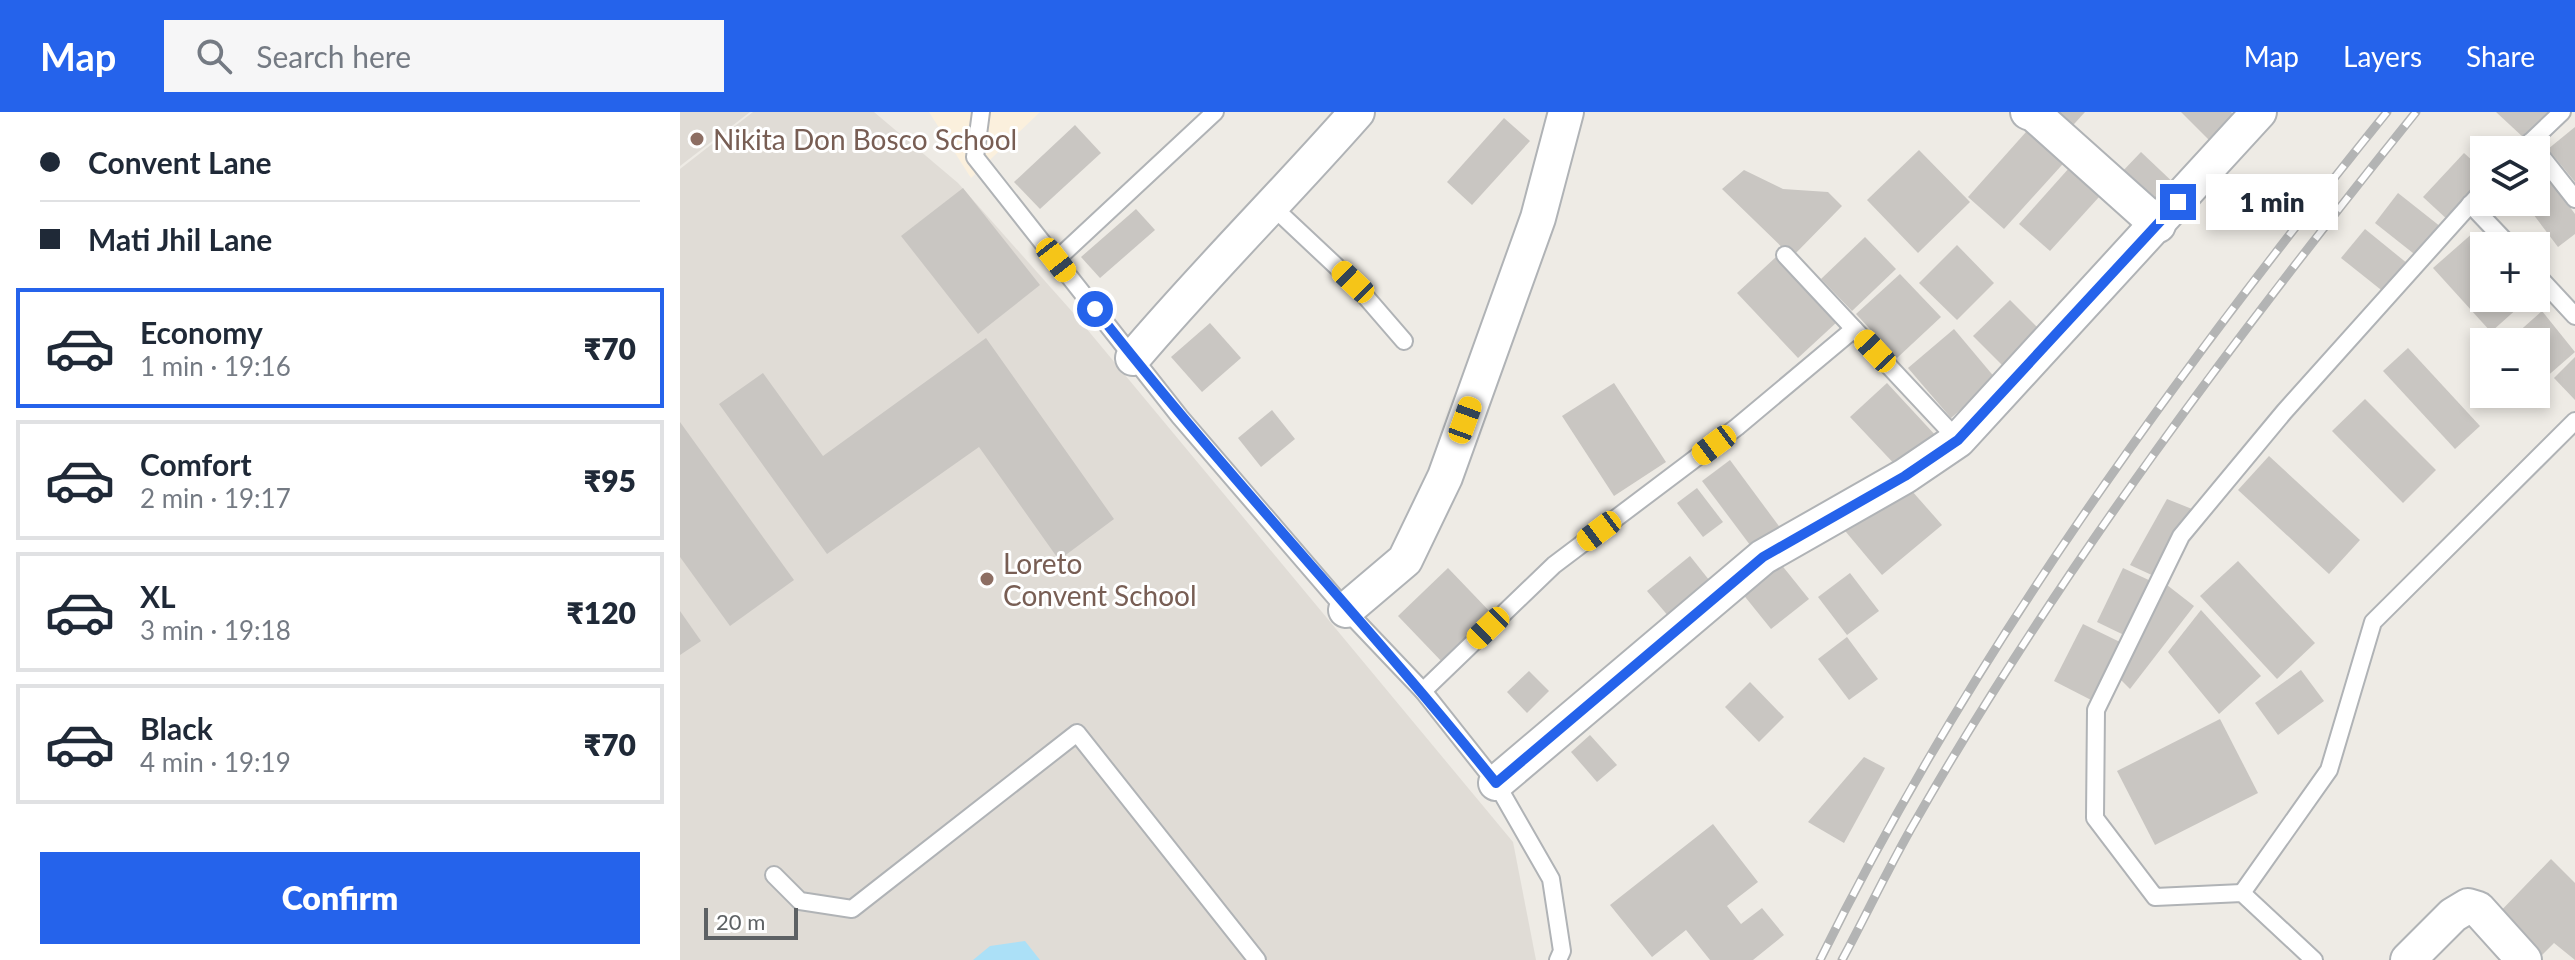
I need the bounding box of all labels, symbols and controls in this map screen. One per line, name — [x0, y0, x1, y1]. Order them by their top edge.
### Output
search box — [164, 20, 724, 92]
text: Map — [40, 33, 116, 79]
icon: search — [192, 34, 236, 78]
text: Search here — [256, 38, 411, 74]
text: Map — [2244, 39, 2299, 73]
text: Layers — [2343, 39, 2422, 73]
text: Share — [2466, 39, 2535, 73]
place label: Nikita Don Bosco School — [713, 122, 1017, 156]
marker: Nikita Don Bosco School — [688, 130, 706, 148]
map controls — [2470, 136, 2550, 408]
button: layers — [2470, 136, 2550, 216]
text: Convent Lane — [88, 144, 272, 180]
callout: 1 min — [2206, 174, 2338, 230]
route end — [2160, 184, 2196, 220]
text: 1 min — [2240, 186, 2304, 218]
text: Mati Jhil Lane — [88, 221, 272, 257]
button: + — [2470, 232, 2550, 312]
car — [1032, 234, 1080, 286]
car — [1327, 257, 1379, 307]
route start — [1077, 291, 1113, 327]
icon: car — [44, 312, 116, 384]
text: Economy — [140, 314, 263, 350]
car — [1850, 325, 1900, 377]
button: − — [2470, 328, 2550, 408]
text: ₹70 — [584, 330, 636, 366]
text: 1 min · 19:16 — [140, 350, 291, 382]
car — [1446, 393, 1484, 447]
car — [1688, 421, 1740, 469]
icon: car — [44, 444, 116, 516]
text: Comfort — [140, 446, 252, 482]
text: ₹95 — [584, 462, 636, 498]
text: 2 min · 19:17 — [140, 482, 291, 514]
car — [1573, 507, 1625, 555]
place label: Loreto Convent School — [1003, 546, 1197, 612]
marker: Loreto Convent School — [978, 570, 996, 588]
icon: car — [44, 576, 116, 648]
text: XL — [140, 578, 176, 614]
text: ₹120 — [566, 594, 636, 630]
car — [1462, 603, 1514, 653]
text: 3 min · 19:18 — [140, 614, 291, 646]
icon: car — [44, 708, 116, 780]
text: Black — [140, 710, 213, 746]
text: ₹70 — [584, 726, 636, 762]
text: 4 min · 19:19 — [140, 746, 291, 778]
button: Confirm — [40, 852, 640, 944]
scale bar — [704, 904, 798, 940]
text: 20 m — [716, 908, 765, 935]

